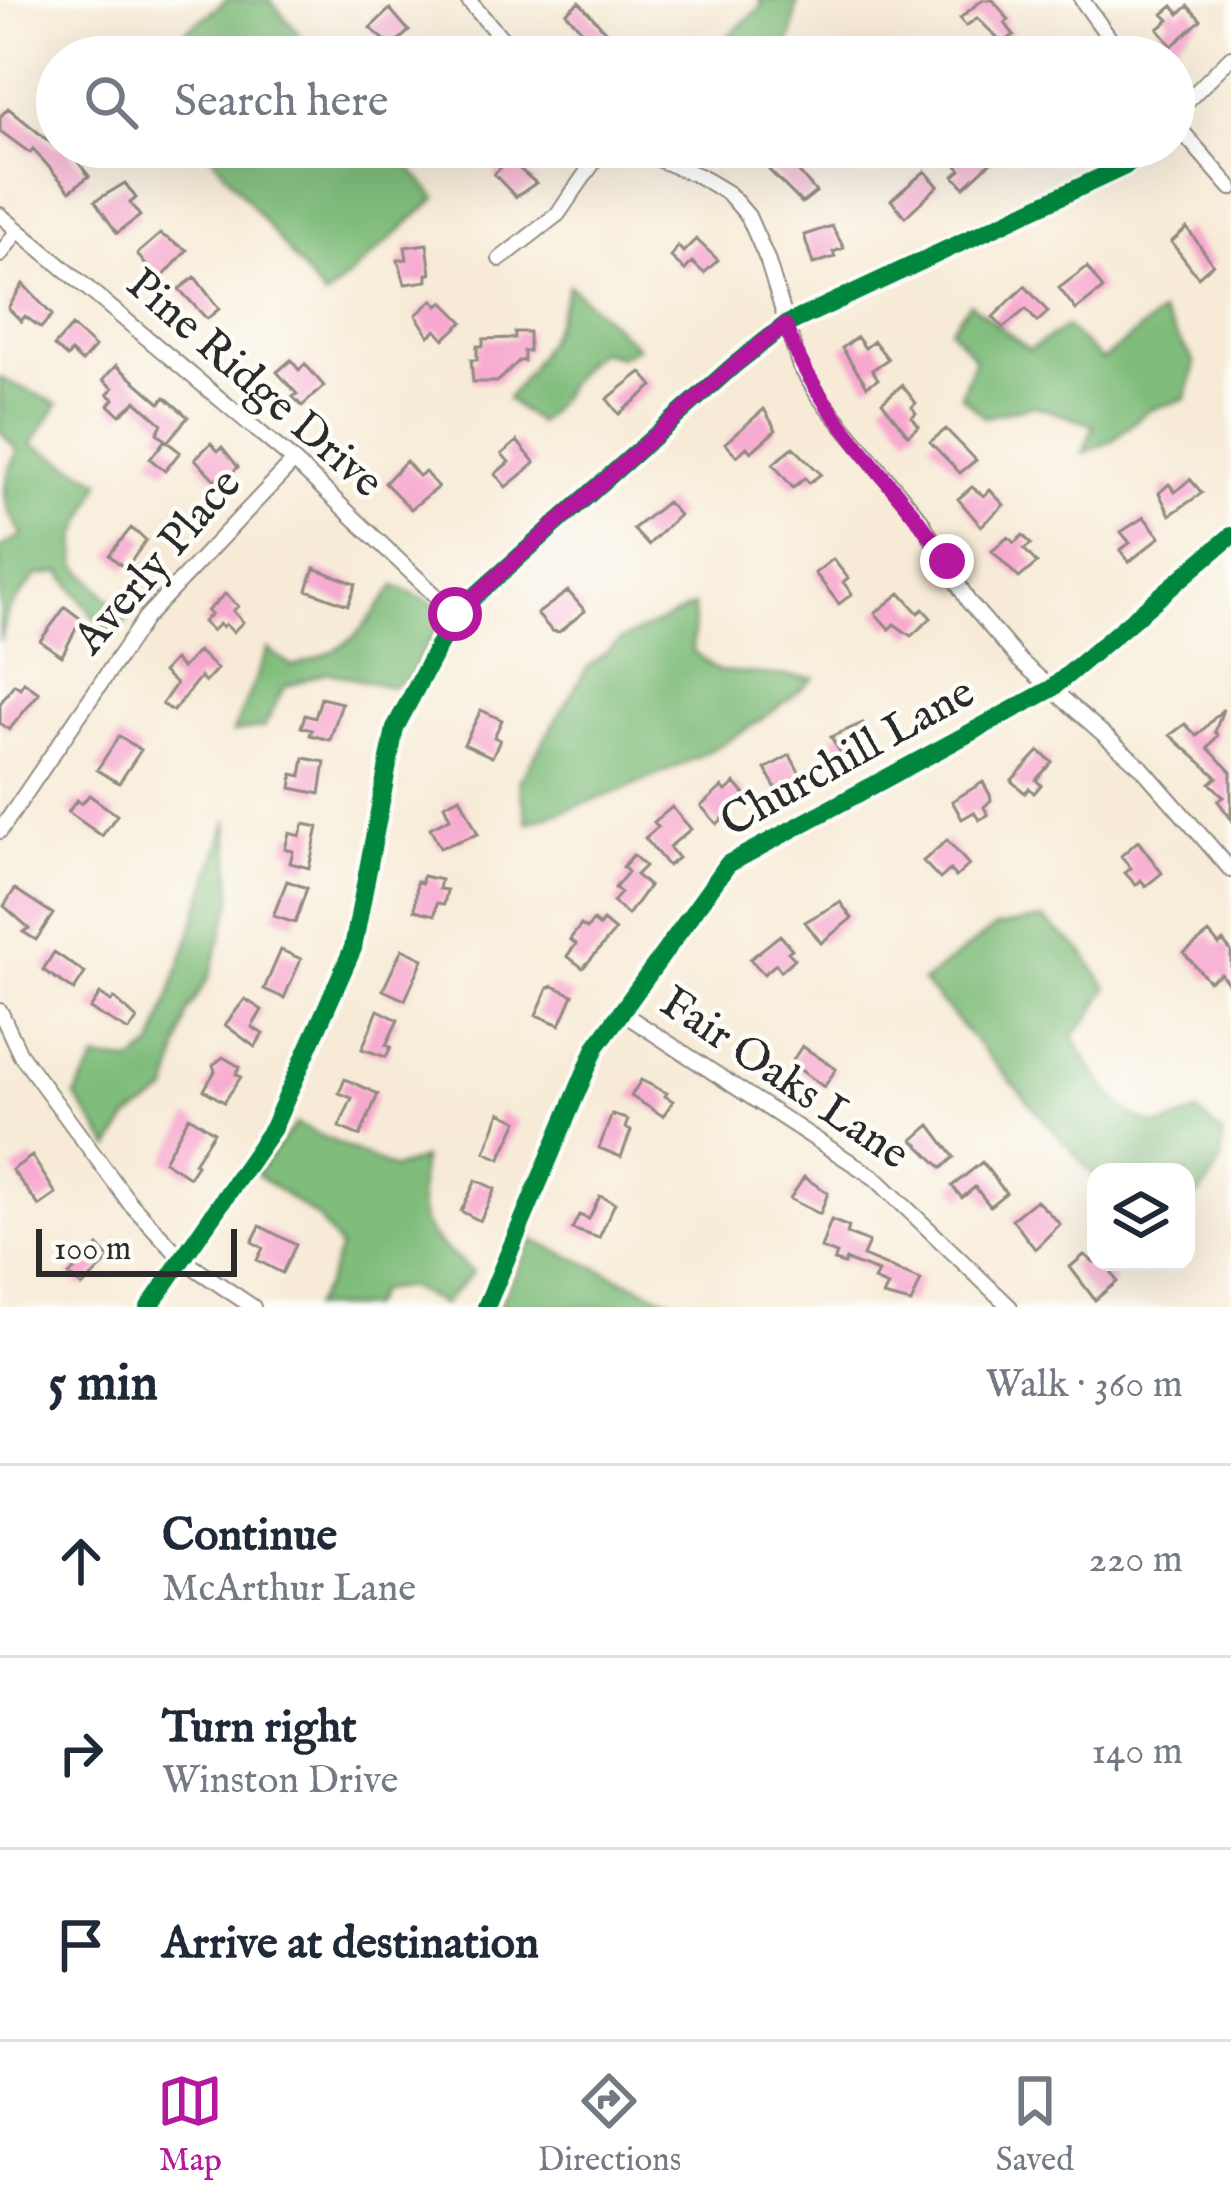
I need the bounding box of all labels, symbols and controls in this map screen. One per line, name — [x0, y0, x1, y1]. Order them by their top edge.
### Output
search box — [36, 36, 1195, 168]
icon: search — [78, 69, 144, 135]
text: Search here — [174, 74, 388, 131]
street label: Pine Ridge Drive — [114, 257, 394, 511]
street label: Averly Place — [61, 457, 254, 667]
route end — [920, 534, 974, 588]
route start — [428, 587, 482, 641]
street label: Churchill Lane — [711, 665, 985, 851]
street label: Fair Oaks Lane — [649, 975, 919, 1183]
map controls — [1087, 1163, 1195, 1271]
button: layers — [1087, 1163, 1195, 1271]
scale bar — [36, 1223, 237, 1276]
text: 100 m — [54, 1229, 131, 1271]
text: 5 min — [48, 1353, 158, 1418]
text: Walk · 360 m — [985, 1361, 1183, 1410]
text: Continue — [162, 1508, 337, 1565]
icon: ahead — [48, 1528, 114, 1594]
text: 220 m — [1089, 1536, 1183, 1585]
text: McArthur Lane — [162, 1565, 416, 1614]
text: Turn right — [162, 1700, 357, 1757]
icon: right — [48, 1720, 114, 1786]
text: 140 m — [1092, 1728, 1183, 1777]
text: Winston Drive — [162, 1757, 398, 1806]
icon: arrive — [48, 1912, 114, 1978]
text: Arrive at destination — [162, 1916, 539, 1973]
tab: Map — [157, 2068, 223, 2182]
tab: Directions — [538, 2068, 681, 2182]
tab: Saved — [996, 2068, 1074, 2182]

